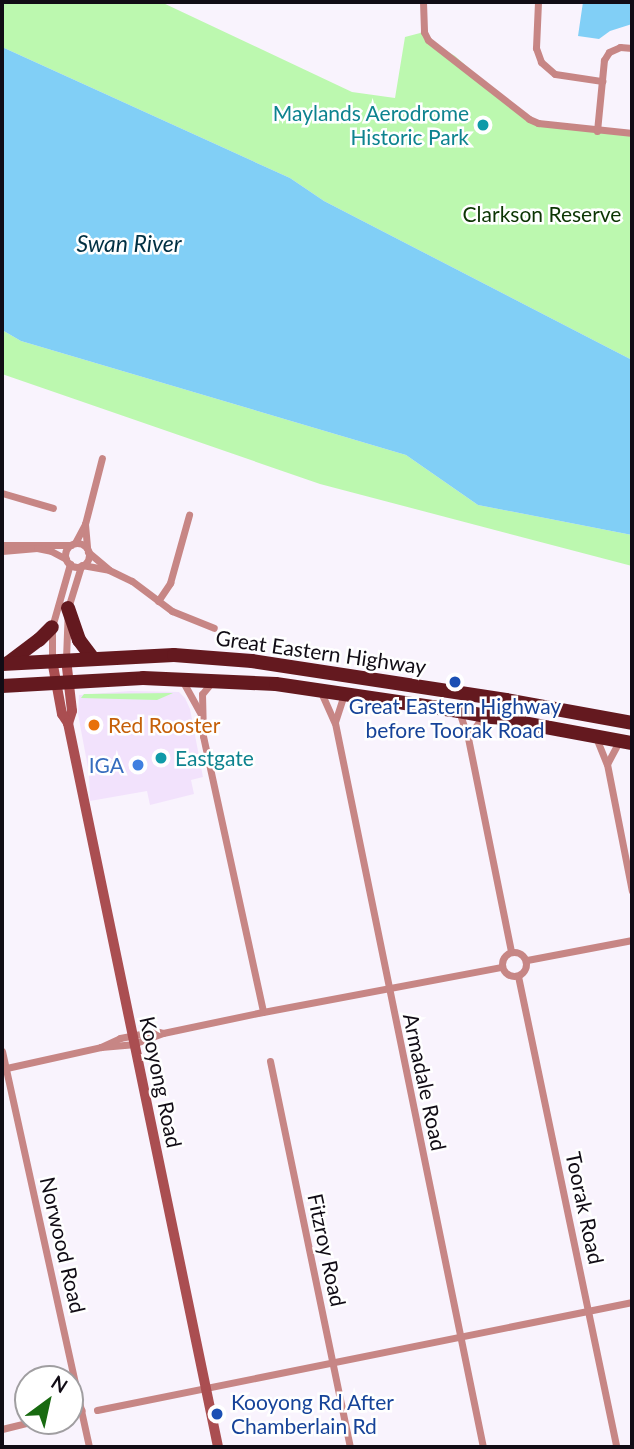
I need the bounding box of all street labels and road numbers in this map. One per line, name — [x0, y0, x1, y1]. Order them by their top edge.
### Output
street label: Great Eastern Highway — [214, 625, 428, 679]
street label: Armadale Road — [398, 1011, 452, 1153]
street label: Kooyong Road — [135, 1014, 187, 1150]
street label: Toorak Road — [561, 1150, 609, 1266]
street label: Norwood Road — [35, 1174, 91, 1316]
street label: Fitzroy Road — [303, 1191, 351, 1309]

